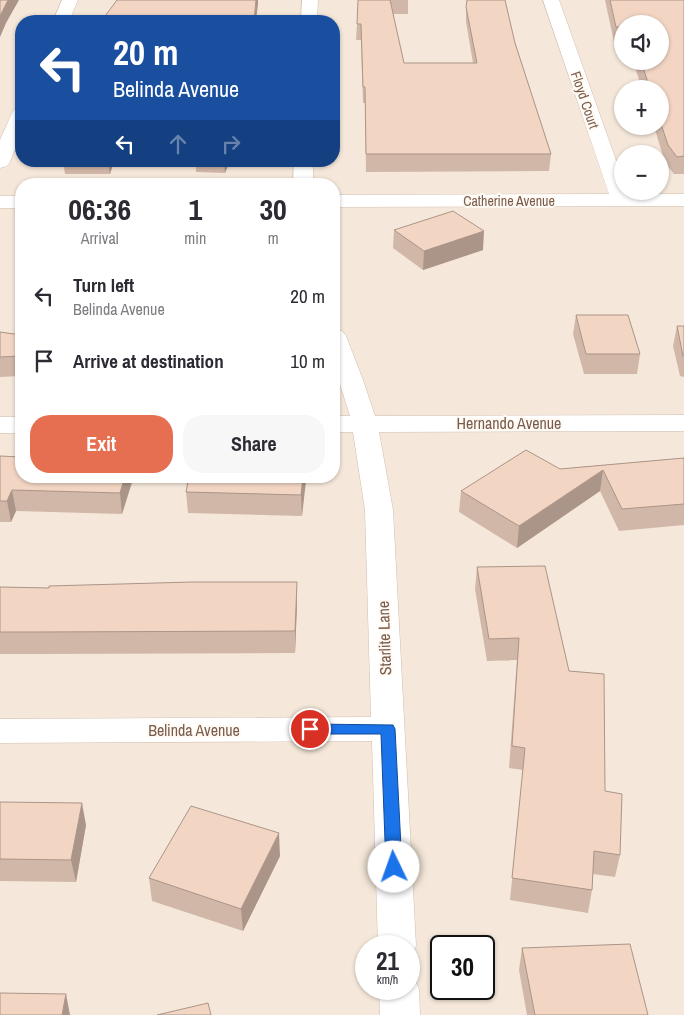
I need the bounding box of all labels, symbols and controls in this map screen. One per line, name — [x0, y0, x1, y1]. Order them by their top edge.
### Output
map controls — [614, 15, 669, 200]
button: sound — [614, 15, 669, 70]
text: 20 m — [113, 29, 178, 76]
icon: left — [30, 35, 95, 100]
street label: Floyd Court — [567, 69, 603, 131]
text: Belinda Avenue — [113, 74, 239, 104]
button: + — [614, 80, 669, 135]
icon: left — [111, 130, 139, 158]
icon: ahead — [164, 130, 192, 158]
icon: right — [217, 130, 245, 158]
button: − — [614, 145, 669, 200]
text: 06:36 — [68, 189, 131, 229]
text: 1 — [188, 189, 202, 229]
text: 30 — [259, 189, 287, 229]
street label: Catherine Avenue — [463, 192, 555, 210]
text: Arrival — [81, 227, 119, 249]
text: min — [184, 227, 206, 249]
text: m — [268, 227, 279, 249]
text: Turn left — [73, 272, 134, 298]
icon: left — [30, 282, 58, 310]
text: 20 m — [290, 283, 325, 309]
text: Belinda Avenue — [73, 298, 165, 320]
icon: arrive — [30, 347, 58, 375]
text: Arrive at destination — [73, 348, 224, 374]
text: 10 m — [290, 348, 325, 374]
street label: Hernando Avenue — [457, 412, 561, 434]
button: Exit — [30, 415, 173, 473]
button: Share — [183, 415, 325, 473]
street label: Starlite Lane — [372, 600, 396, 676]
pin — [289, 708, 331, 750]
icon: arrive — [296, 715, 324, 743]
street label: Belinda Avenue — [148, 719, 240, 741]
position arrow — [367, 840, 419, 892]
speed limit sign: 30 — [430, 935, 495, 1000]
text: 21 — [376, 944, 399, 978]
text: km/h — [377, 972, 398, 988]

